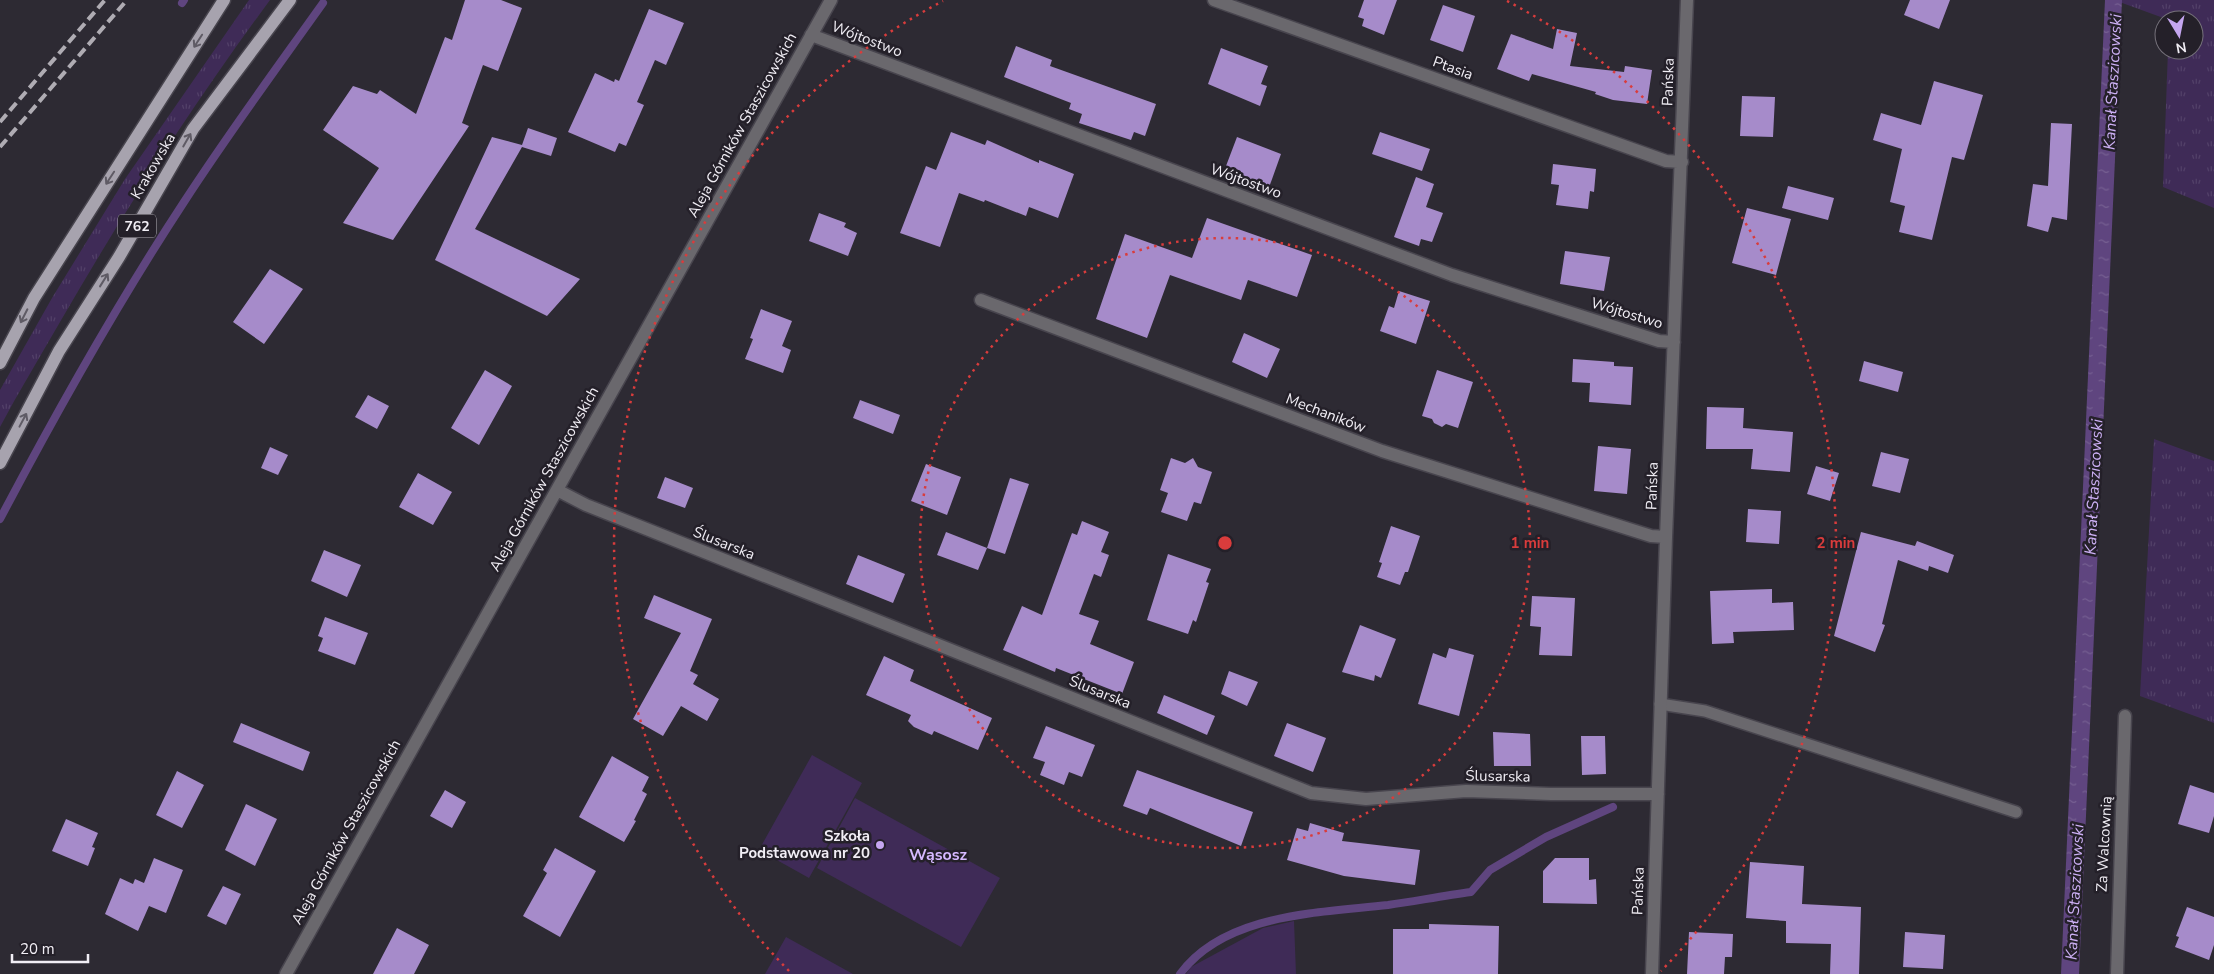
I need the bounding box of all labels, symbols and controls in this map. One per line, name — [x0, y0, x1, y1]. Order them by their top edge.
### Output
north arrow — [2154, 10, 2204, 60]
water label: Kanał Staszicowski — [2098, 13, 2128, 151]
street label: Wójtostwo — [829, 16, 905, 62]
street label: Aleja Górników Staszicowskich — [683, 29, 801, 221]
one-way arrow — [192, 34, 203, 48]
text: N — [2174, 37, 2188, 58]
street label: Ptasia — [1430, 52, 1476, 84]
street label: Pańska — [1657, 58, 1679, 106]
street label: Krakowska — [126, 129, 180, 203]
one-way arrow — [182, 132, 192, 147]
street label: Wójtostwo — [1208, 159, 1284, 203]
one-way arrow — [105, 171, 115, 185]
road number: 762 — [118, 215, 156, 238]
one-way arrow — [100, 273, 110, 287]
street label: Wójtostwo — [1589, 293, 1665, 333]
one-way arrow — [19, 308, 28, 323]
street label: Aleja Górników Staszicowskich — [485, 383, 603, 575]
street label: Mechaników — [1283, 389, 1369, 438]
one-way arrow — [19, 413, 28, 428]
water label: Kanał Staszicowski — [2079, 418, 2109, 556]
street label: Pańska — [1641, 462, 1663, 510]
street label: Ślusarska — [690, 521, 758, 564]
text: 1 min — [1511, 533, 1549, 553]
text: 2 min — [1817, 533, 1855, 553]
centre of rings — [1216, 534, 1234, 552]
street label: Ślusarska — [1066, 670, 1134, 713]
street label: Aleja Górników Staszicowskich — [287, 736, 405, 928]
street label: Ślusarska — [1465, 764, 1531, 787]
street label: Za Walcownią — [2091, 795, 2117, 892]
water label: Kanał Staszicowski — [2060, 823, 2090, 961]
place label: Szkoła Podstawowa nr 20 — [739, 826, 870, 863]
marker: Szkoła Podstawowa nr 20 — [874, 839, 886, 851]
district label: Wąsosz — [909, 844, 967, 866]
street label: Pańska — [1627, 867, 1649, 915]
scale bar — [12, 932, 89, 964]
text: 20 m — [20, 939, 55, 959]

